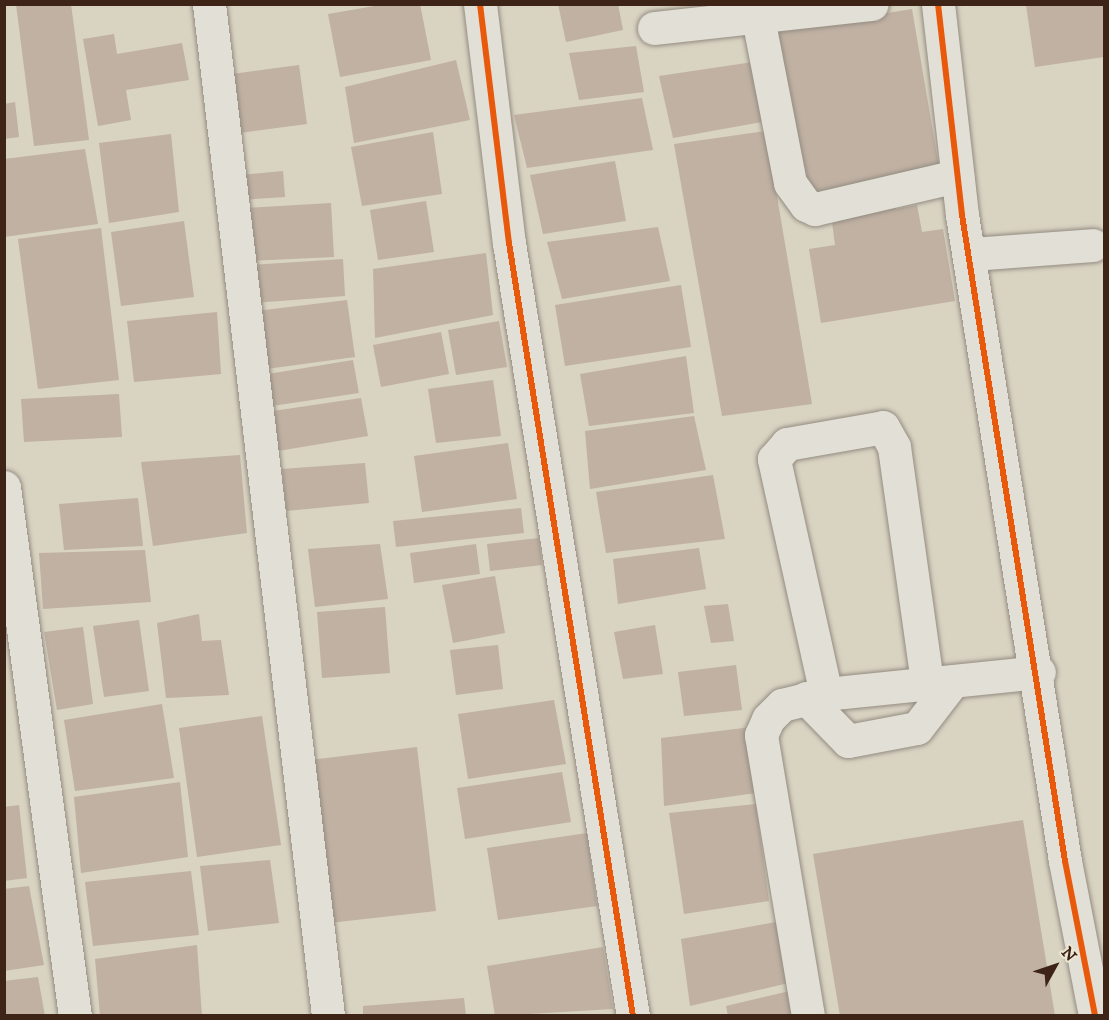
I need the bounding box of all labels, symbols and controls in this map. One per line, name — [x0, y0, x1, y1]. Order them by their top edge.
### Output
north arrow — [1025, 936, 1085, 996]
text: N — [1057, 943, 1081, 966]

